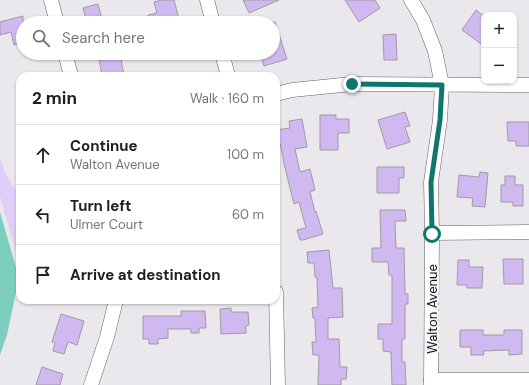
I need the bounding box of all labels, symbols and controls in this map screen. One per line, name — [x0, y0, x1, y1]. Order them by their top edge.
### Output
map controls — [481, 12, 517, 84]
button: + — [481, 12, 517, 48]
search box — [16, 16, 280, 60]
icon: search — [30, 27, 52, 49]
text: Search here — [62, 28, 145, 48]
button: − — [481, 48, 517, 84]
route end — [343, 75, 361, 93]
text: 2 min — [32, 87, 77, 109]
text: Walk · 160 m — [190, 90, 264, 107]
text: Continue — [70, 136, 138, 156]
icon: ahead — [32, 144, 54, 166]
text: 100 m — [227, 146, 264, 163]
text: Walton Avenue — [70, 156, 160, 173]
text: Turn left — [70, 196, 131, 216]
icon: left — [32, 204, 54, 226]
text: 60 m — [232, 206, 264, 223]
text: Ulmer Court — [70, 216, 143, 233]
route start — [423, 225, 441, 243]
icon: arrive — [32, 264, 54, 286]
street label: Walton Avenue — [424, 264, 441, 354]
text: Arrive at destination — [70, 265, 221, 285]

